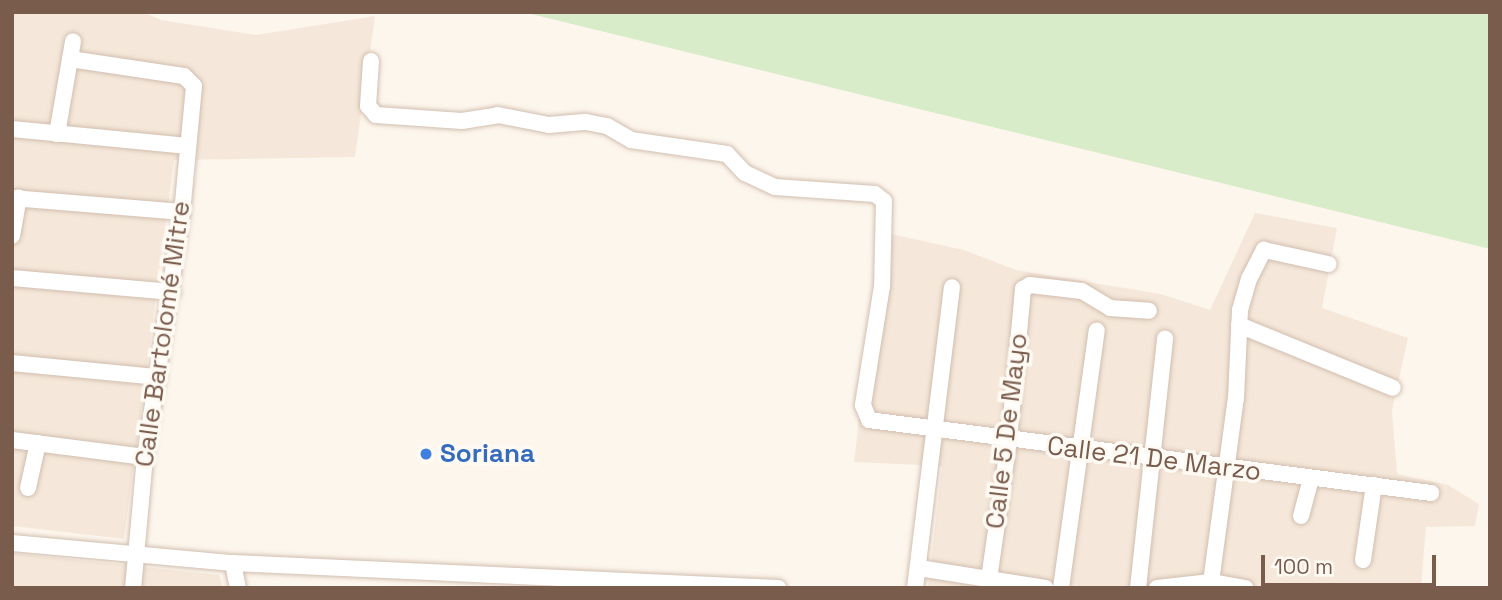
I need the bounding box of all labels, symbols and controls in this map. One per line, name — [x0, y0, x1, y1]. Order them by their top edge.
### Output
street label: Calle Bartolomé Mitre — [129, 199, 197, 469]
street label: Calle 5 De Mayo — [980, 331, 1034, 531]
street label: Calle 21 De Marzo — [1045, 430, 1263, 488]
place label: Soriana — [440, 438, 535, 470]
marker: Soriana — [418, 446, 434, 462]
scale bar — [1264, 540, 1439, 584]
text: 100 m — [1274, 553, 1333, 580]

